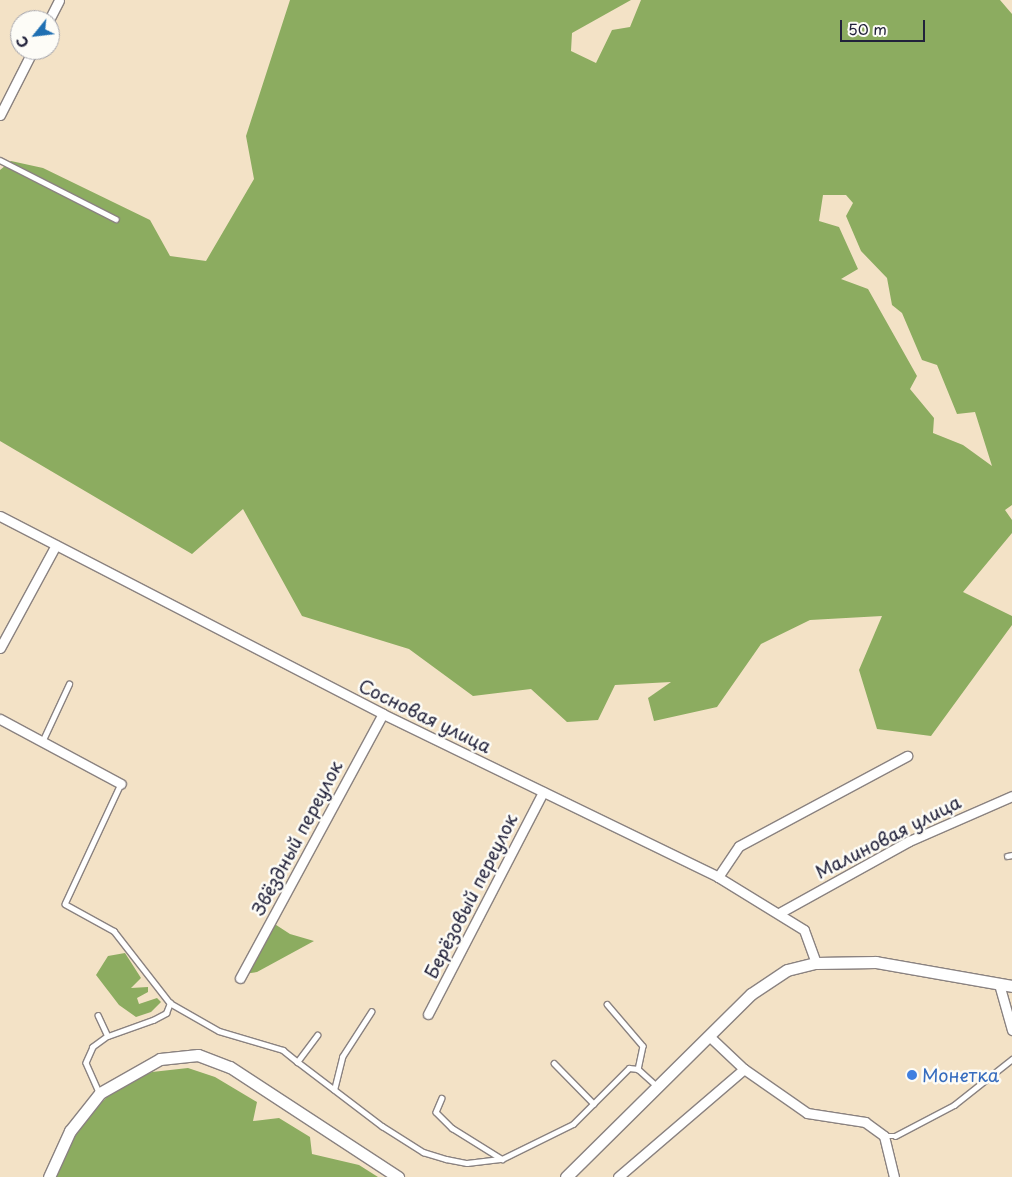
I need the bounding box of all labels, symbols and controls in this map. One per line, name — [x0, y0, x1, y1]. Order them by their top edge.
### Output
north arrow — [10, 10, 60, 60]
scale bar — [842, 10, 927, 42]
text: 50 m — [848, 17, 887, 40]
text: С — [11, 32, 34, 52]
street label: Сосновая улица — [355, 674, 495, 758]
street label: Звёздный переулок — [247, 757, 347, 919]
street label: Малиновая улица — [811, 791, 965, 883]
street label: Берёзовый переулок — [420, 811, 522, 981]
place label: Монетка — [922, 1064, 999, 1086]
marker: Монетка — [906, 1069, 918, 1081]

